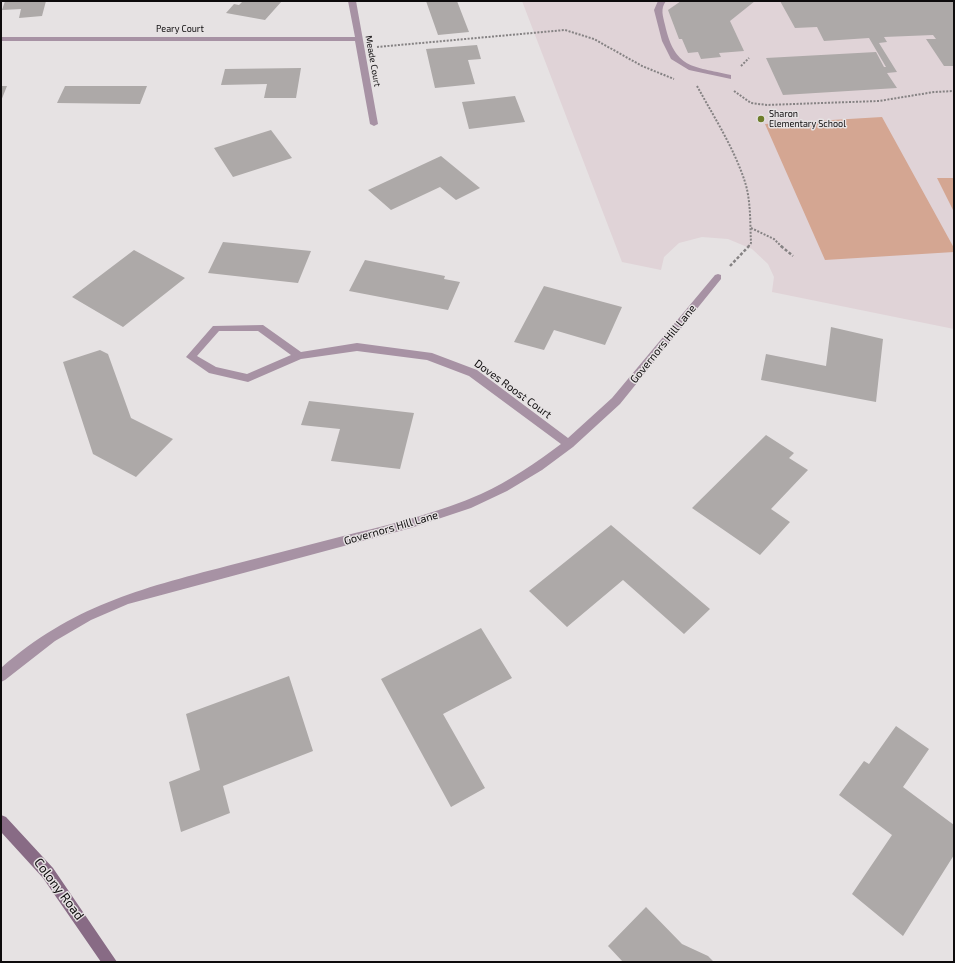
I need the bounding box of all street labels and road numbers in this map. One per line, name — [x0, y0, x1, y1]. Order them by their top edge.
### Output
street label: Peary Court — [156, 24, 204, 34]
street label: Meade Court — [363, 34, 383, 88]
street label: Governors Hill Lane — [627, 302, 699, 386]
street label: Doves Roost Court — [472, 357, 554, 421]
street label: Governors Hill Lane — [342, 508, 440, 548]
street label: Colony Road — [31, 855, 87, 923]

